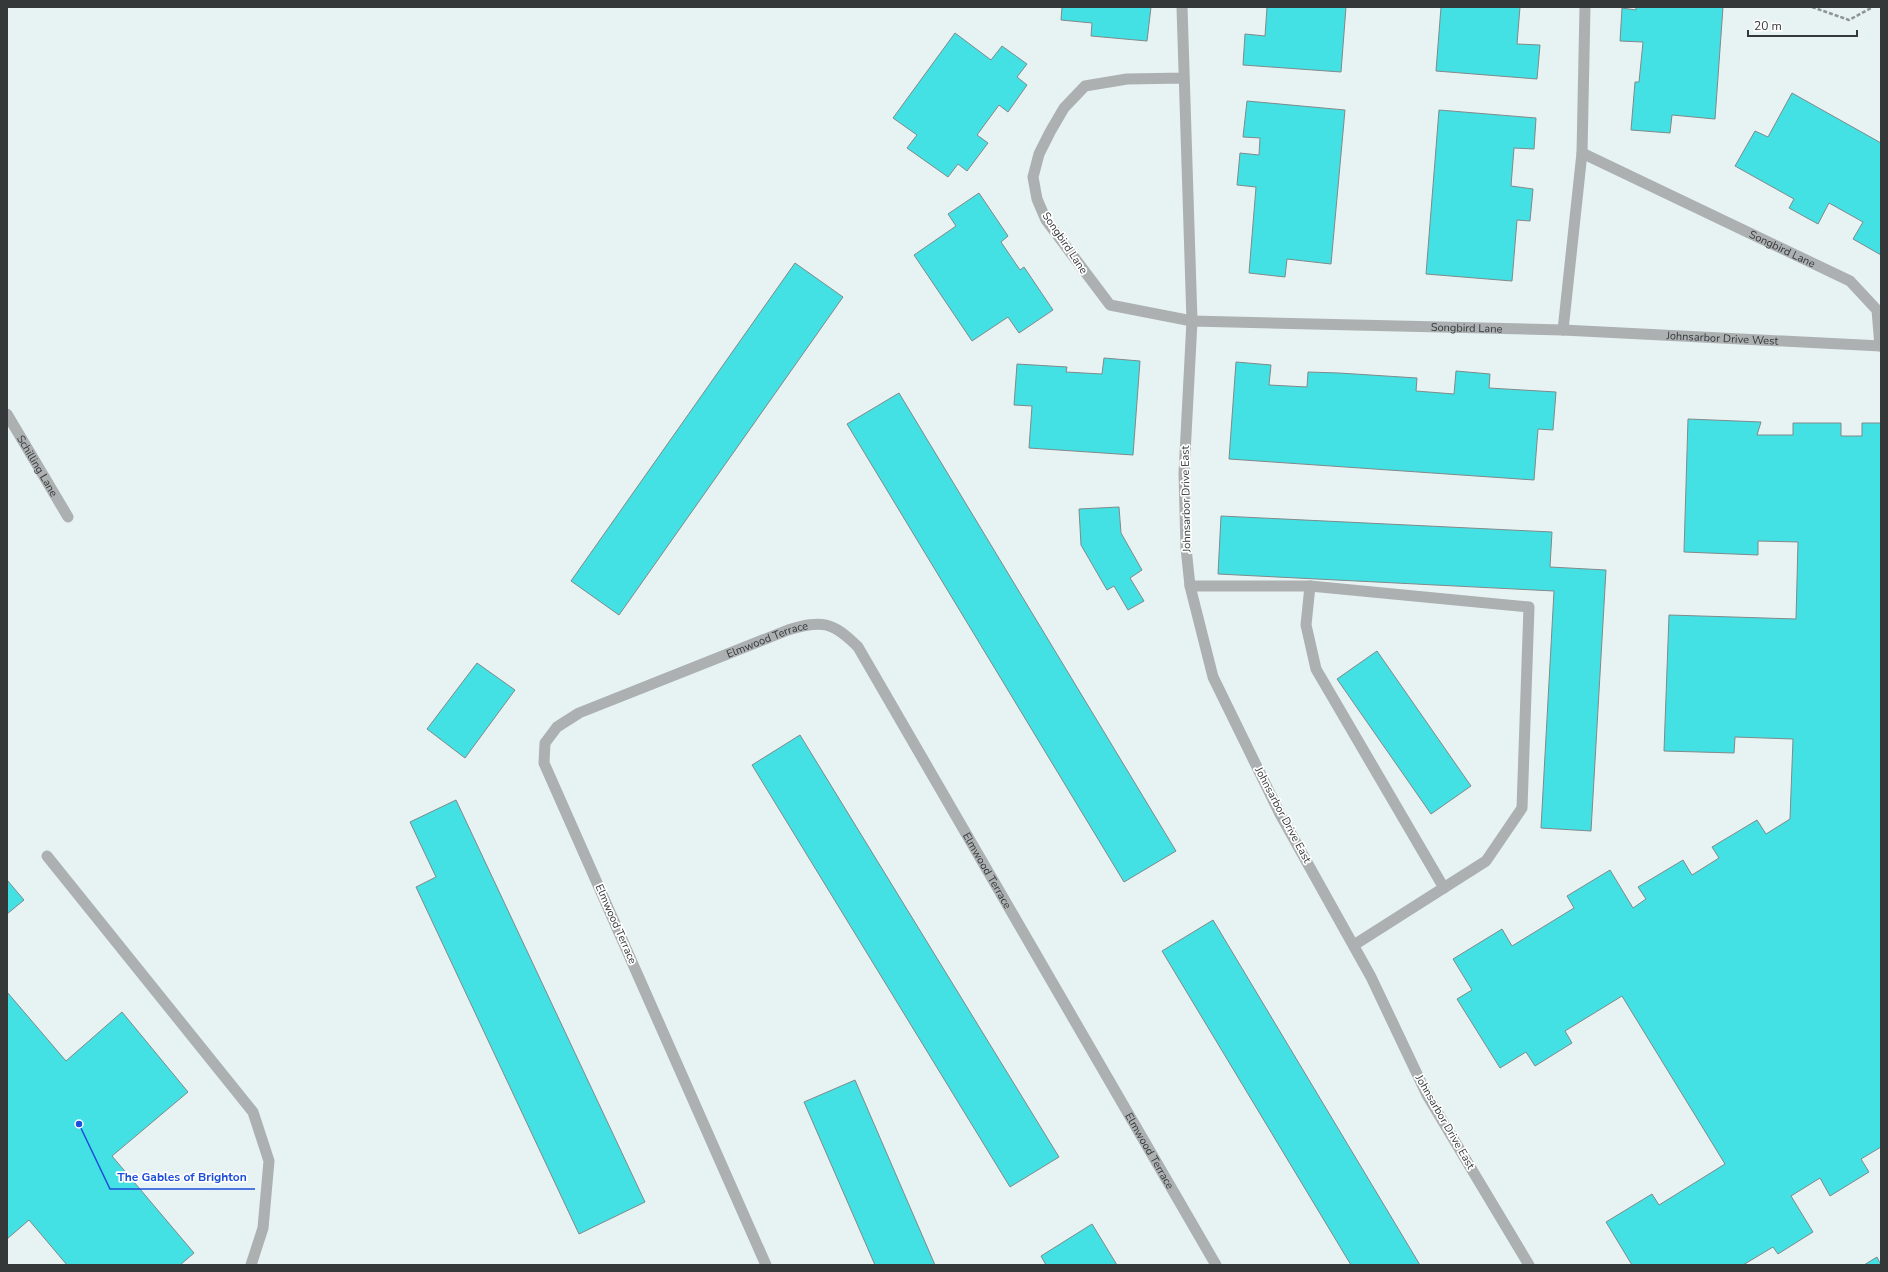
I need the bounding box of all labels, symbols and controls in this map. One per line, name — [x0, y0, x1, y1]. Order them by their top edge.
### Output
scale bar — [1748, 12, 1857, 38]
text: 20 m — [1754, 18, 1782, 34]
street label: Songbird Lane — [1039, 209, 1091, 277]
street label: Songbird Lane — [1747, 226, 1818, 271]
street label: Songbird Lane — [1431, 319, 1503, 336]
street label: Johnsarbor Drive West — [1665, 328, 1779, 348]
street label: Schilling Lane — [13, 432, 62, 499]
street label: Johnsarbor Drive East — [1178, 445, 1194, 553]
street label: Elmwood Terrace — [724, 618, 809, 661]
street label: Johnsarbor Drive East — [1251, 763, 1315, 866]
street label: Elmwood Terrace — [959, 829, 1015, 911]
street label: Elmwood Terrace — [592, 882, 640, 966]
street label: Johnsarbor Drive East — [1411, 1071, 1478, 1172]
street label: Elmwood Terrace — [1122, 1110, 1178, 1192]
callout: The Gables of Brighton — [110, 1165, 255, 1189]
text: The Gables of Brighton — [117, 1169, 247, 1185]

